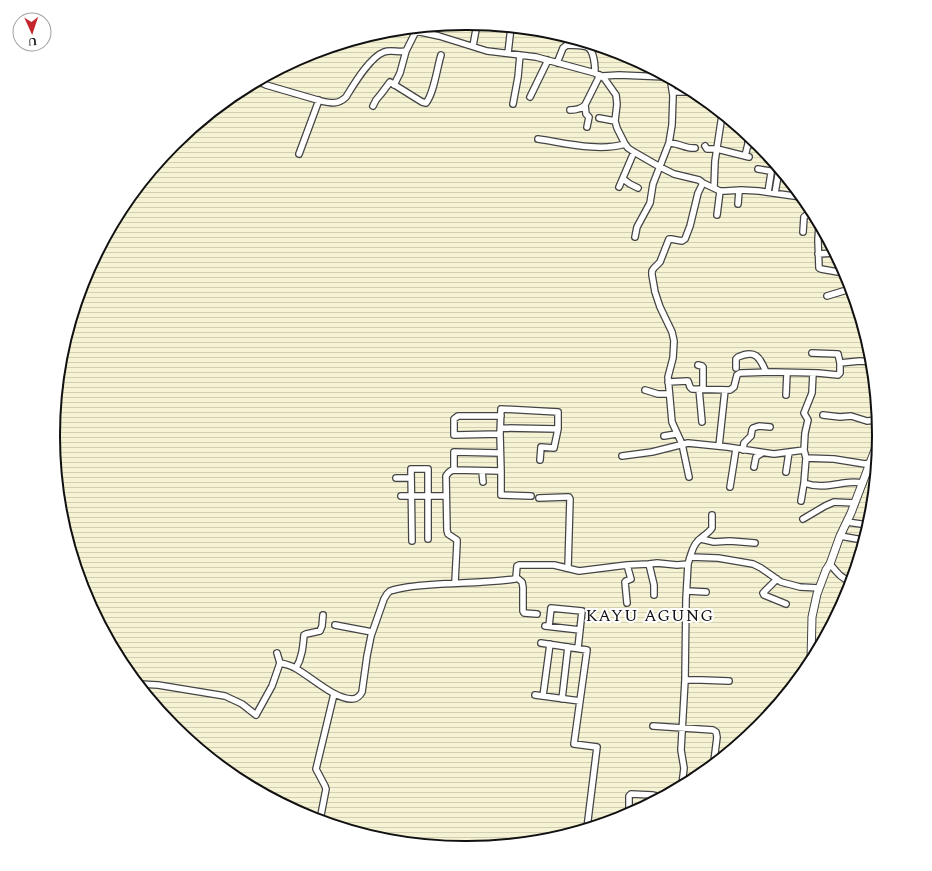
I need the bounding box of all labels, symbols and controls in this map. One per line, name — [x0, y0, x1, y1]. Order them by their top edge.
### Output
north arrow — [12, 12, 52, 52]
text: U — [27, 33, 38, 50]
district label: KAYU AGUNG — [586, 603, 714, 629]

